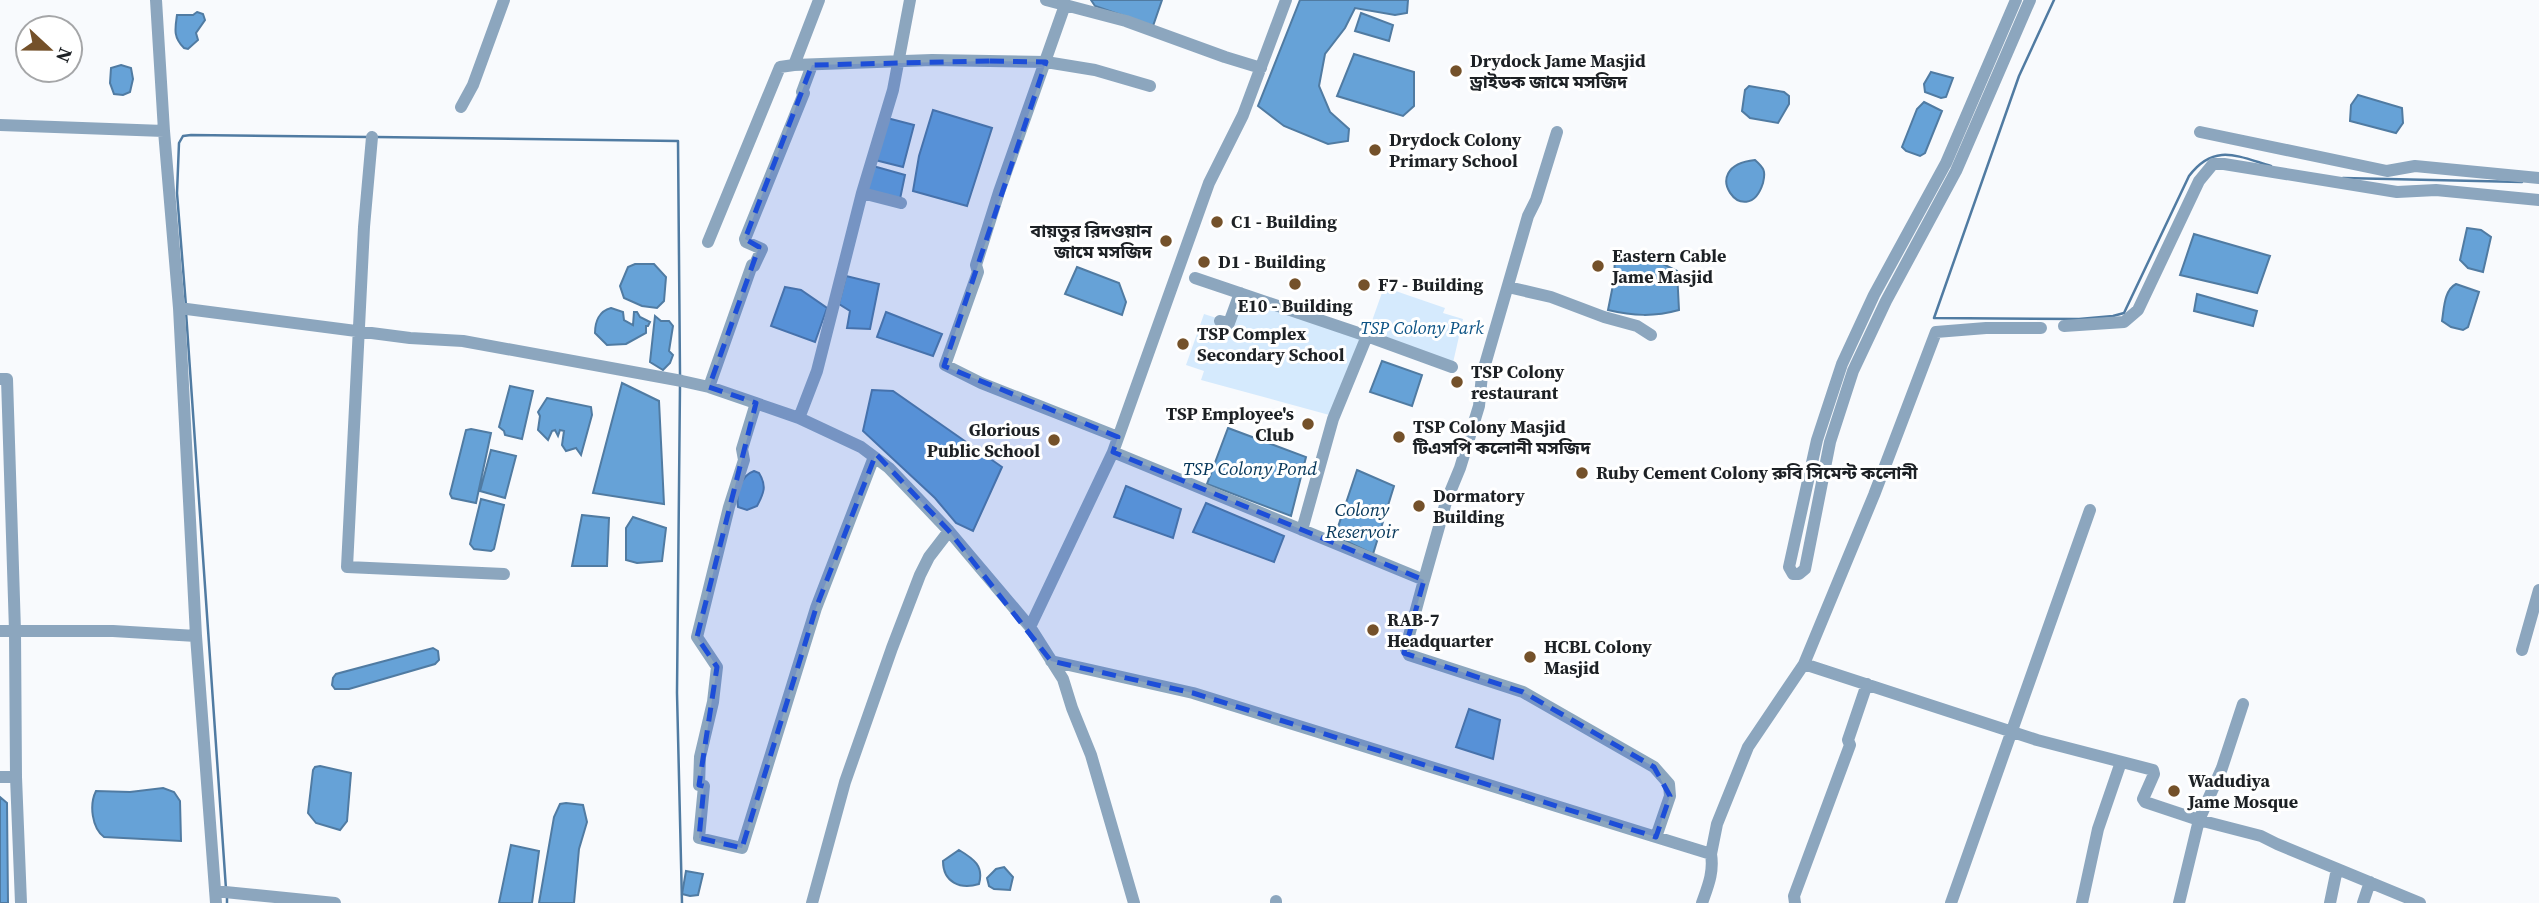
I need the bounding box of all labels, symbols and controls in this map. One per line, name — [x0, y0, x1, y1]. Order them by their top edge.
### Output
north arrow — [14, 14, 84, 84]
text: N — [50, 44, 79, 67]
place label: Drydock Jame Masjid ড্রাইডক জামে মসজিদ — [1469, 48, 1646, 94]
marker: Drydock Jame Masjid ড্রাইডক জামে মসজিদ — [1448, 63, 1464, 79]
place label: Drydock Colony Primary School — [1389, 127, 1522, 173]
marker: Drydock Colony Primary School — [1367, 142, 1383, 158]
place label: C1 - Building — [1231, 209, 1337, 234]
marker: C1 - Building — [1209, 214, 1225, 230]
place label: বায়তুর রিদওয়ান জামে মসজিদ — [1029, 218, 1153, 264]
marker: বায়তুর রিদওয়ান জামে মসজিদ — [1158, 233, 1174, 249]
place label: Eastern Cable Jame Masjid — [1611, 243, 1726, 289]
place label: D1 - Building — [1218, 249, 1326, 274]
marker: D1 - Building — [1196, 254, 1212, 270]
marker: Eastern Cable Jame Masjid — [1590, 258, 1606, 274]
place label: F7 - Building — [1378, 272, 1483, 297]
marker: E10 - Building — [1287, 276, 1303, 292]
marker: F7 - Building — [1356, 277, 1372, 293]
place label: E10 - Building — [1237, 293, 1353, 318]
park label: TSP Colony Park — [1360, 315, 1484, 340]
place label: TSP Complex Secondary School — [1197, 321, 1345, 367]
marker: TSP Complex Secondary School — [1175, 336, 1191, 352]
place label: TSP Colony restaurant — [1471, 359, 1565, 405]
marker: TSP Colony restaurant — [1449, 374, 1465, 390]
place label: TSP Employee's Club — [1166, 401, 1294, 447]
place label: TSP Colony Masjid টিএসপি কলোনী মসজিদ — [1412, 414, 1591, 460]
marker: TSP Employee's Club — [1300, 416, 1316, 432]
place label: Glorious Public School — [927, 417, 1040, 463]
marker: TSP Colony Masjid টিএসপি কলোনী মসজিদ — [1391, 429, 1407, 445]
marker: Glorious Public School — [1046, 432, 1062, 448]
water label: TSP Colony Pond — [1183, 455, 1317, 481]
place label: Ruby Cement Colony রুবি সিমেন্ট কলোনী — [1596, 460, 1919, 485]
marker: Ruby Cement Colony রুবি সিমেন্ট কলোনী — [1574, 465, 1590, 481]
place label: Dormatory Building — [1433, 483, 1525, 529]
water label: Colony Reservoir — [1324, 496, 1400, 544]
marker: Dormatory Building — [1411, 498, 1427, 514]
place label: RAB-7 Headquarter — [1387, 607, 1494, 653]
marker: RAB-7 Headquarter — [1365, 622, 1381, 638]
place label: HCBL Colony Masjid — [1544, 634, 1652, 680]
marker: HCBL Colony Masjid — [1522, 649, 1538, 665]
place label: Wadudiya Jame Mosque — [2187, 768, 2298, 814]
marker: Wadudiya Jame Mosque — [2166, 783, 2182, 799]

